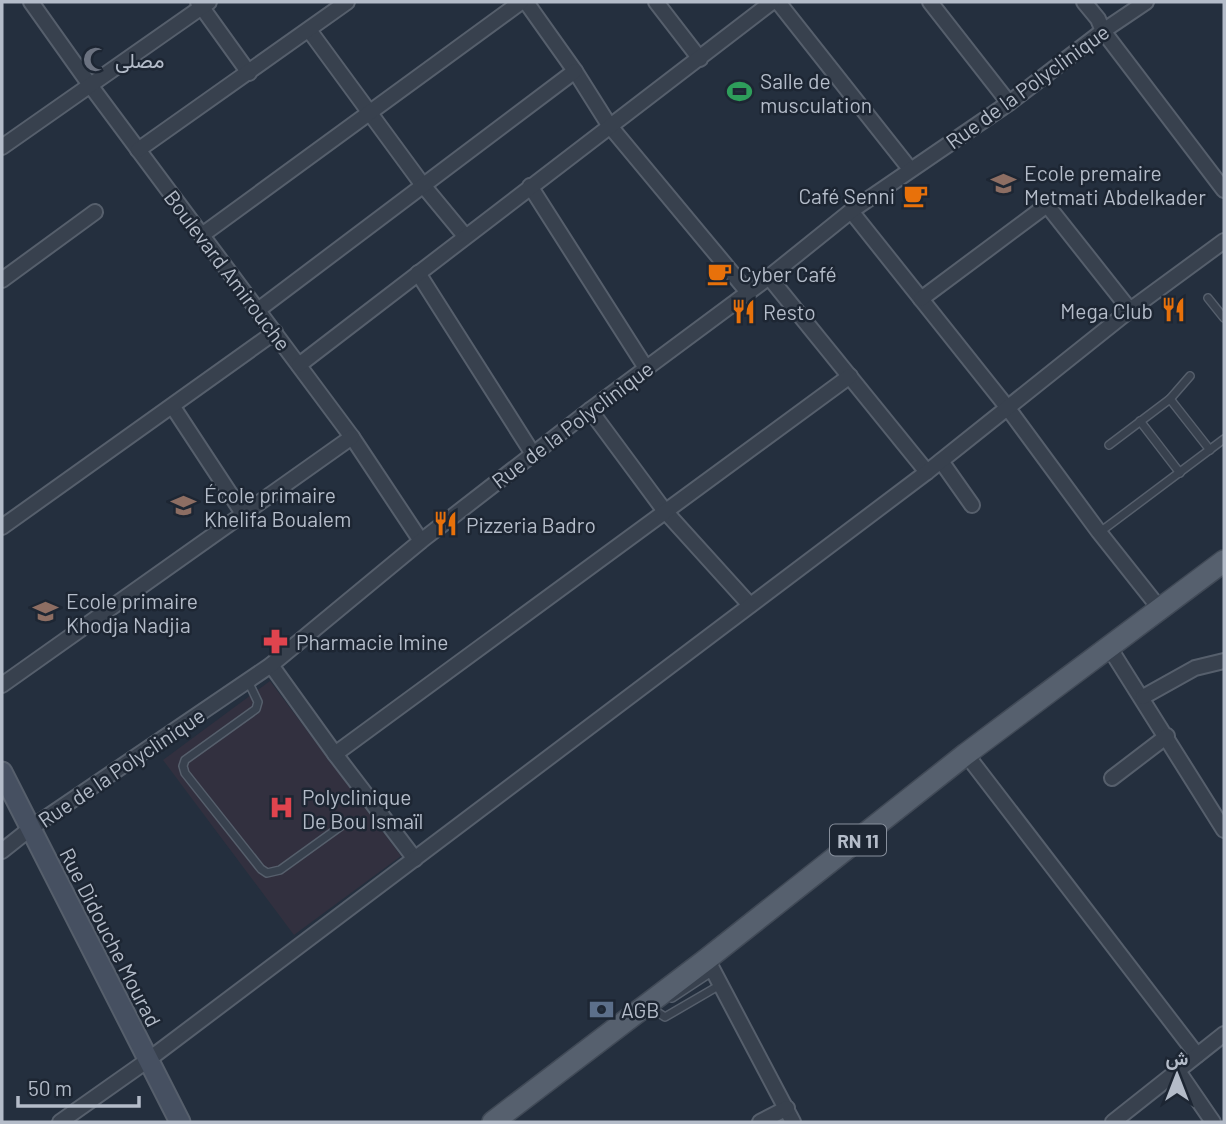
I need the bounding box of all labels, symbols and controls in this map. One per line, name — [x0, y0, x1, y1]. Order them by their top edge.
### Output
street label: Rue de la Polyclinique — [941, 18, 1113, 154]
mosque icon: مصلى — [81, 45, 109, 73]
place label: مصلى — [115, 47, 165, 73]
place label: Salle de musculation — [760, 68, 872, 117]
sports icon: Salle de musculation — [726, 78, 754, 106]
place label: Ecole premaire Metmati Abdelkader — [1024, 160, 1206, 209]
school or university icon: Ecole premaire Metmati Abdelkader — [990, 170, 1018, 198]
cafe icon: Café Senni — [901, 181, 929, 209]
place label: Café Senni — [798, 183, 895, 208]
street label: Boulevard Amirouche — [160, 185, 296, 355]
cafe icon: Cyber Café — [705, 259, 733, 287]
place label: Cyber Café — [739, 261, 837, 286]
restaurant icon: Mega Club — [1159, 296, 1187, 324]
restaurant icon: Resto — [729, 297, 757, 325]
place label: Mega Club — [1060, 298, 1153, 323]
place label: Resto — [763, 299, 816, 324]
street label: Rue de la Polyclinique — [486, 355, 658, 493]
place label: École primaire Khelifa Boualem — [204, 482, 351, 531]
school or university icon: École primaire Khelifa Boualem — [170, 492, 198, 520]
restaurant icon: Pizzeria Badro — [432, 510, 460, 538]
place label: Pizzeria Badro — [466, 512, 596, 537]
place label: Ecole primaire Khodja Nadjia — [66, 588, 198, 637]
school or university icon: Ecole primaire Khodja Nadjia — [32, 598, 60, 626]
pharmacy icon: Pharmacie Imine — [262, 627, 290, 655]
place label: Pharmacie Imine — [296, 629, 448, 654]
street label: Rue de la Polyclinique — [33, 702, 209, 832]
place label: Polyclinique De Bou Ismaïl — [302, 784, 423, 833]
hospital icon: Polyclinique De Bou Ismaïl — [268, 794, 296, 822]
road number: RN 11 — [830, 824, 886, 856]
street label: Rue Didouche Mourad — [55, 844, 167, 1030]
bank icon: AGB — [587, 995, 615, 1023]
place label: AGB — [621, 997, 660, 1022]
north arrow — [1142, 1040, 1212, 1110]
text: ش — [1166, 1046, 1189, 1070]
scale bar — [18, 1064, 138, 1108]
text: 50 m — [28, 1075, 72, 1100]

